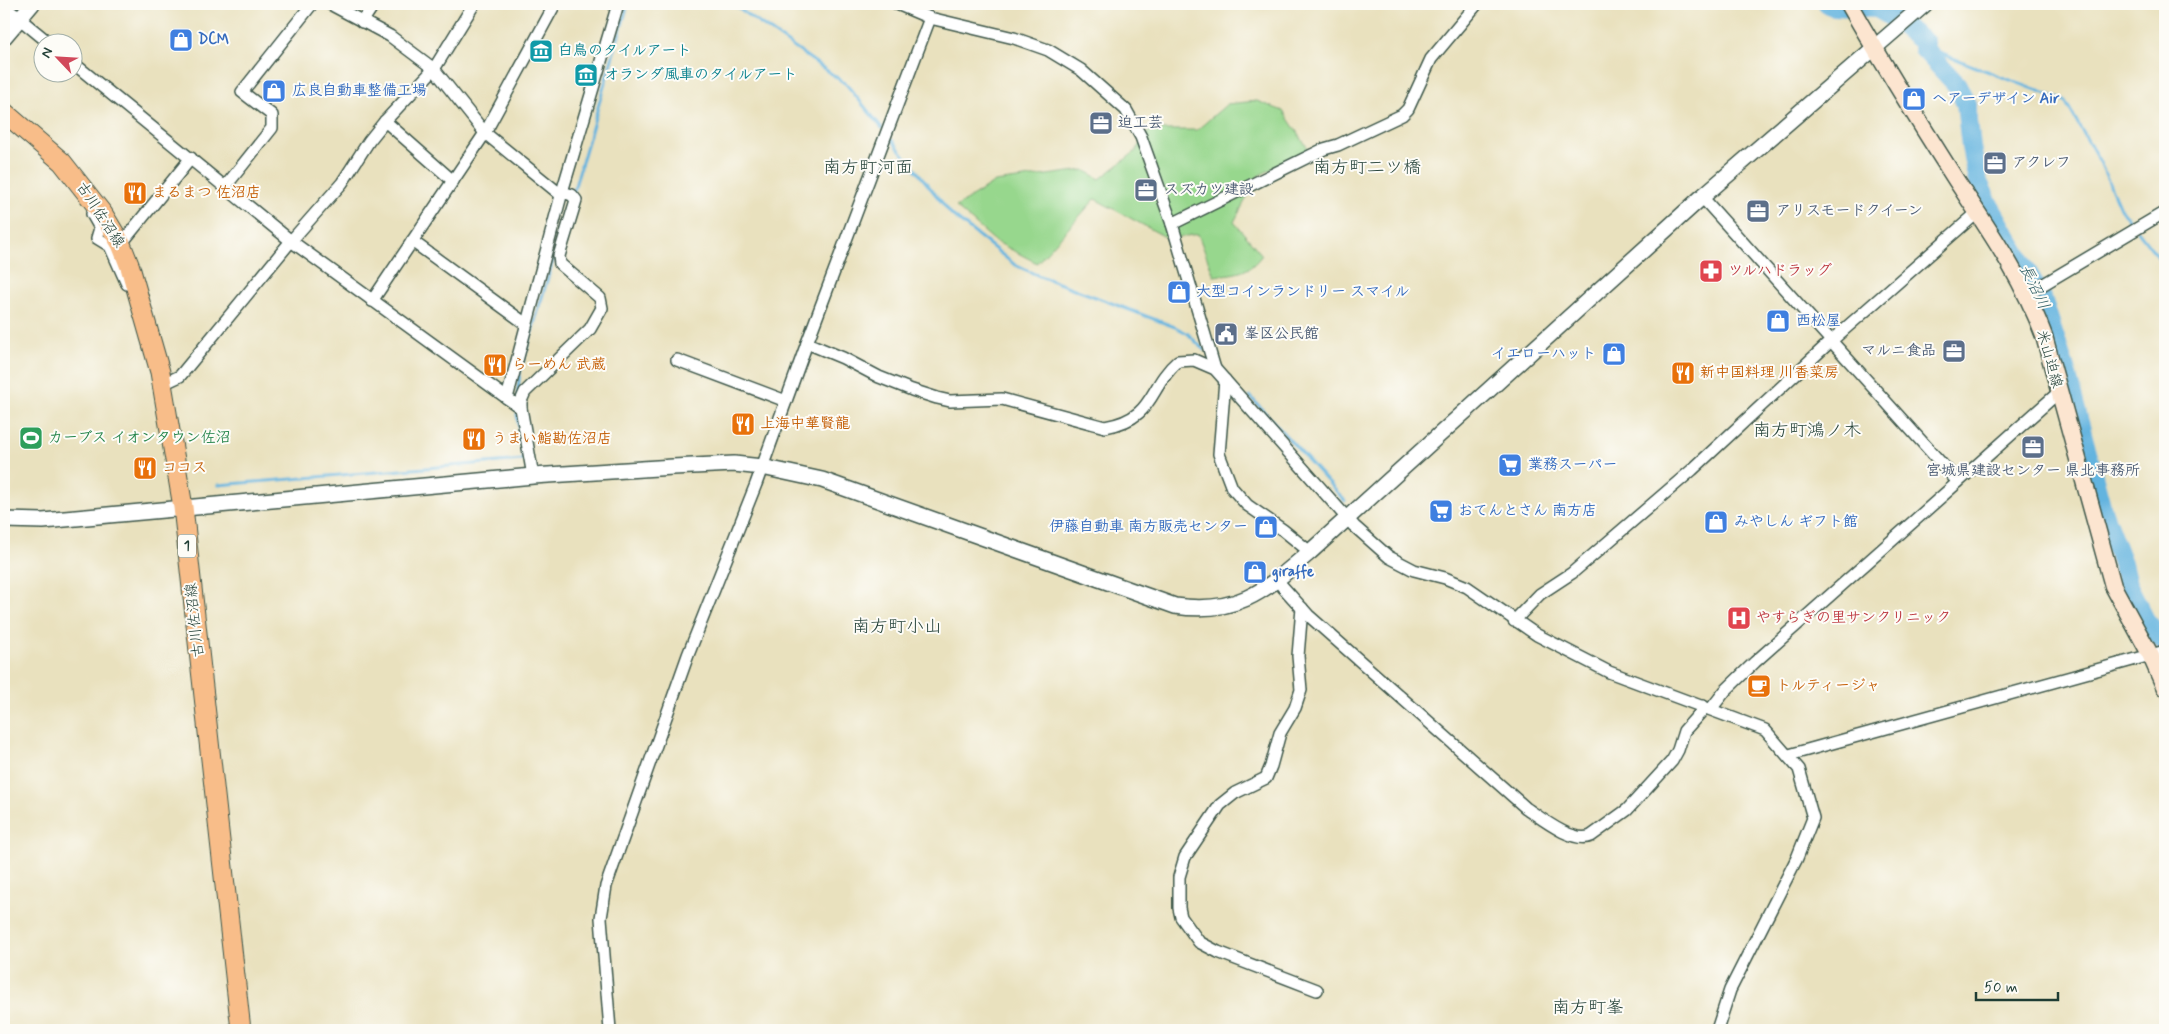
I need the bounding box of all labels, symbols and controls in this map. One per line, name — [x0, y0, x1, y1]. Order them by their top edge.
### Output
shop icon: DCM — [168, 27, 194, 53]
place label: DCM — [198, 30, 229, 50]
north arrow — [32, 32, 82, 82]
museum icon: 白鳥のタイルアート — [528, 38, 554, 64]
place label: 白鳥のタイルアート — [558, 41, 691, 61]
text: N — [37, 45, 57, 61]
museum icon: オランダ風車のタイルアート — [573, 62, 599, 88]
place label: オランダ風車のタイルアート — [604, 65, 797, 85]
shop icon: 広良自動車整備工場 — [261, 78, 287, 104]
place label: 広良自動車整備工場 — [292, 81, 427, 101]
shop icon: ヘアーデザイン Air — [1901, 86, 1927, 112]
place label: ヘアーデザイン Air — [1932, 89, 2060, 109]
office icon: 迫工芸 — [1088, 110, 1114, 136]
place label: 迫工芸 — [1118, 113, 1163, 133]
office icon: アクレフ — [1982, 150, 2008, 176]
place label: アクレフ — [2012, 153, 2071, 173]
district label: 南方町河面 — [823, 156, 913, 180]
district label: 南方町二ツ橋 — [1313, 156, 1421, 180]
office icon: スズカツ建設 — [1133, 177, 1159, 203]
street label: 古川佐沼線 — [71, 178, 129, 252]
restaurant icon: まるまつ 佐沼店 — [122, 180, 148, 206]
place label: スズカツ建設 — [1164, 180, 1254, 200]
place label: まるまつ 佐沼店 — [152, 183, 261, 203]
office icon: アリスモードクイーン — [1745, 198, 1771, 224]
place label: アリスモードクイーン — [1776, 201, 1923, 221]
pharmacy icon: ツルハドラッグ — [1698, 258, 1724, 284]
place label: ツルハドラッグ — [1728, 261, 1832, 281]
water label: 長沼川 — [2014, 261, 2054, 313]
shop icon: 大型コインランドリー スマイル — [1166, 279, 1192, 305]
place label: 大型コインランドリー スマイル — [1196, 282, 1409, 302]
shop icon: 西松屋 — [1765, 308, 1791, 334]
place label: 西松屋 — [1796, 311, 1841, 331]
public building icon: 峯区公民館 — [1213, 321, 1239, 347]
place label: 峯区公民館 — [1244, 324, 1319, 344]
street label: 米山迫線 — [2031, 327, 2067, 391]
office icon: マルニ食品 — [1941, 338, 1967, 364]
shop icon: イエローハット — [1601, 341, 1627, 367]
place label: マルニ食品 — [1861, 341, 1936, 361]
place label: イエローハット — [1491, 344, 1596, 364]
restaurant icon: らーめん 武蔵 — [482, 352, 508, 378]
place label: らーめん 武蔵 — [512, 355, 606, 375]
restaurant icon: 新中国料理 川香菜房 — [1670, 360, 1696, 386]
place label: 新中国料理 川香菜房 — [1700, 363, 1839, 383]
restaurant icon: 上海中華賢龍 — [730, 411, 756, 437]
place label: 上海中華賢龍 — [760, 414, 850, 434]
district label: 南方町鴻ノ木 — [1753, 419, 1861, 443]
sports icon: カーブス イオンタウン佐沼 — [18, 425, 44, 451]
restaurant icon: うまい鮨勘佐沼店 — [461, 426, 487, 452]
place label: カーブス イオンタウン佐沼 — [48, 428, 231, 448]
place label: うまい鮨勘佐沼店 — [492, 429, 612, 449]
office icon: 宮城県建設センター 県北事務所 — [2020, 434, 2046, 460]
supermarket icon: 業務スーパー — [1497, 452, 1523, 478]
restaurant icon: ココス — [132, 455, 158, 481]
place label: 業務スーパー — [1528, 455, 1617, 475]
place label: ココス — [162, 458, 207, 478]
place label: 宮城県建設センター 県北事務所 — [1926, 461, 2140, 481]
supermarket icon: おてんとさん 南方店 — [1428, 498, 1454, 524]
place label: おてんとさん 南方店 — [1458, 501, 1597, 521]
shop icon: みやしん ギフト館 — [1703, 509, 1729, 535]
place label: みやしん ギフト館 — [1734, 512, 1858, 532]
shop icon: 伊藤自動車 南方販売センター — [1253, 514, 1279, 540]
place label: 伊藤自動車 南方販売センター — [1049, 517, 1248, 537]
road number: 1 — [178, 534, 196, 558]
shop icon: giraffe — [1242, 559, 1268, 585]
place label: giraffe — [1272, 562, 1314, 583]
street label: 古川佐沼線 — [181, 582, 209, 658]
hospital icon: やすらぎの里サンクリニック — [1726, 605, 1752, 631]
place label: やすらぎの里サンクリニック — [1756, 608, 1951, 628]
district label: 南方町小山 — [852, 615, 942, 639]
cafe icon: トルティージャ — [1746, 673, 1772, 699]
place label: トルティージャ — [1776, 676, 1880, 696]
scale bar — [1976, 969, 2059, 1001]
text: 50 m — [1984, 978, 2018, 998]
district label: 南方町峯 — [1552, 996, 1624, 1020]

